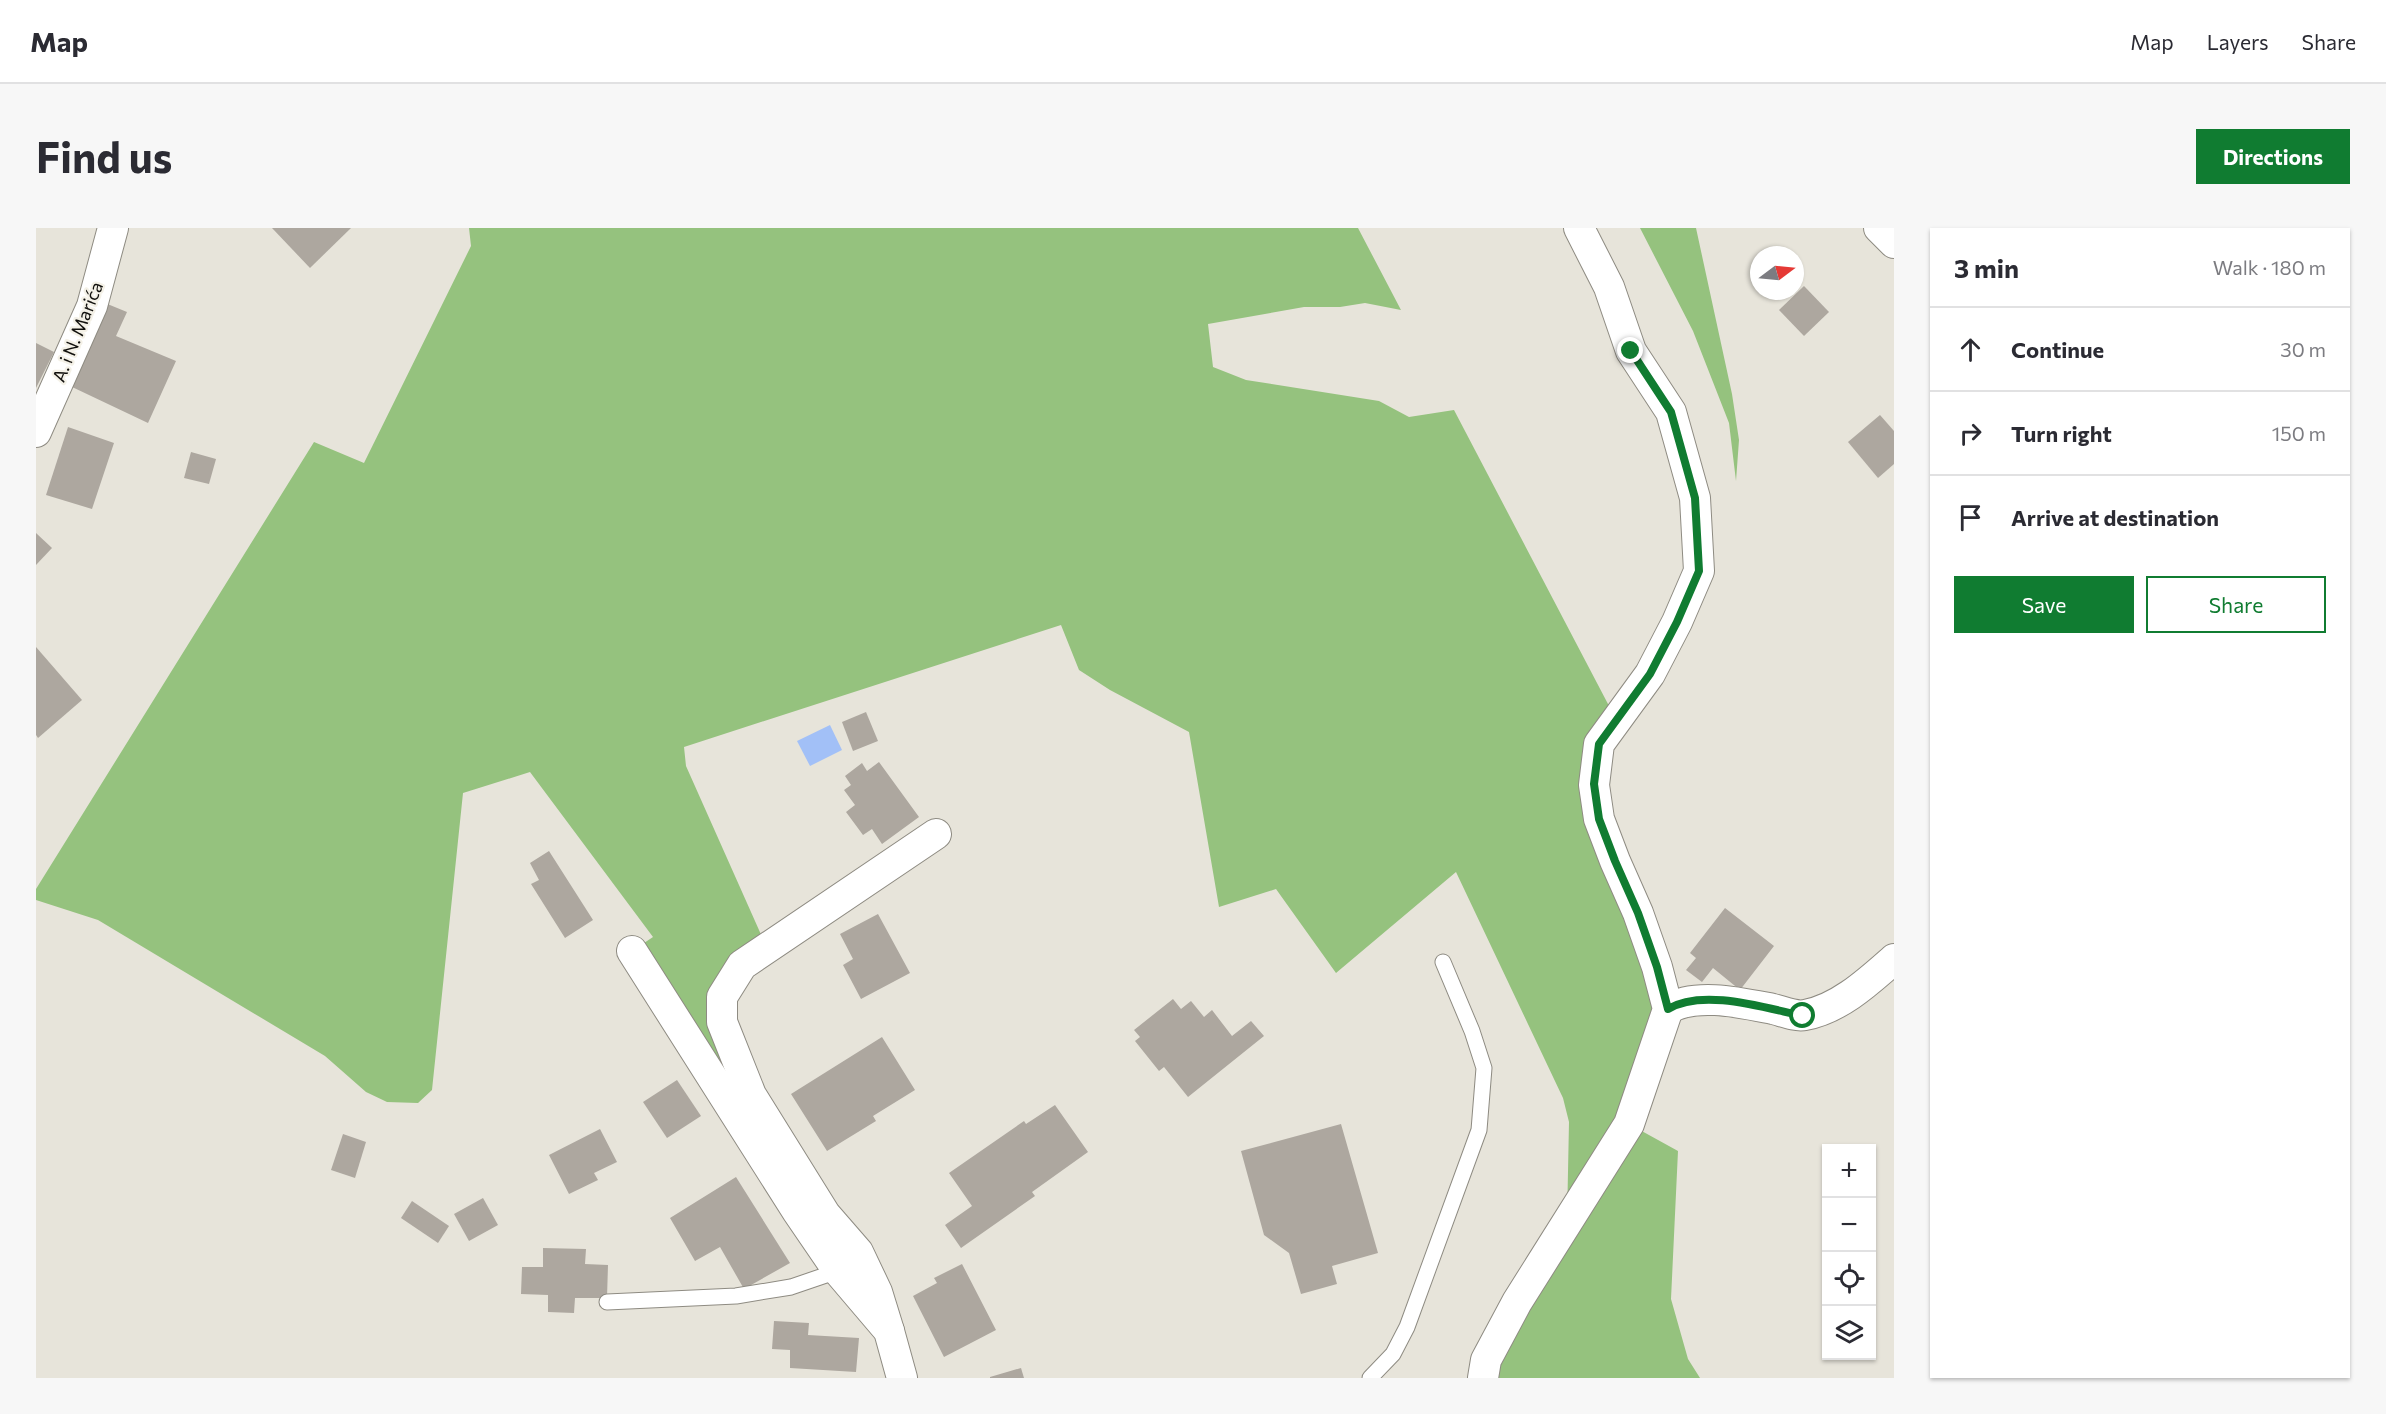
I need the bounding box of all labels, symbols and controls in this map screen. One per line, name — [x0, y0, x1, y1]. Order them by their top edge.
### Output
text: Map — [30, 24, 88, 58]
text: Map — [2130, 29, 2174, 54]
text: Layers — [2207, 29, 2269, 54]
text: Share — [2302, 29, 2356, 54]
button: Directions — [2196, 129, 2350, 184]
text: Find us — [36, 130, 172, 182]
north arrow — [1750, 246, 1804, 300]
text: 3 min — [1954, 252, 2019, 283]
text: Walk · 180 m — [2213, 255, 2326, 279]
street label: A. i N. Marića — [47, 278, 107, 385]
icon: ahead — [1954, 333, 1987, 366]
text: Continue — [2011, 336, 2104, 363]
route end — [1617, 337, 1643, 363]
text: 30 m — [2280, 337, 2326, 361]
icon: right — [1954, 417, 1987, 450]
text: Turn right — [2011, 420, 2112, 447]
text: 150 m — [2272, 421, 2326, 445]
icon: arrive — [1954, 501, 1987, 534]
text: Arrive at destination — [2011, 504, 2219, 531]
button: Save — [1954, 576, 2134, 633]
button: Share — [2146, 576, 2326, 633]
route start — [1789, 1002, 1815, 1028]
map controls — [1822, 1144, 1876, 1360]
button: + — [1822, 1144, 1876, 1198]
button: − — [1822, 1198, 1876, 1252]
button: locate — [1822, 1252, 1876, 1306]
button: layers — [1822, 1306, 1876, 1360]

